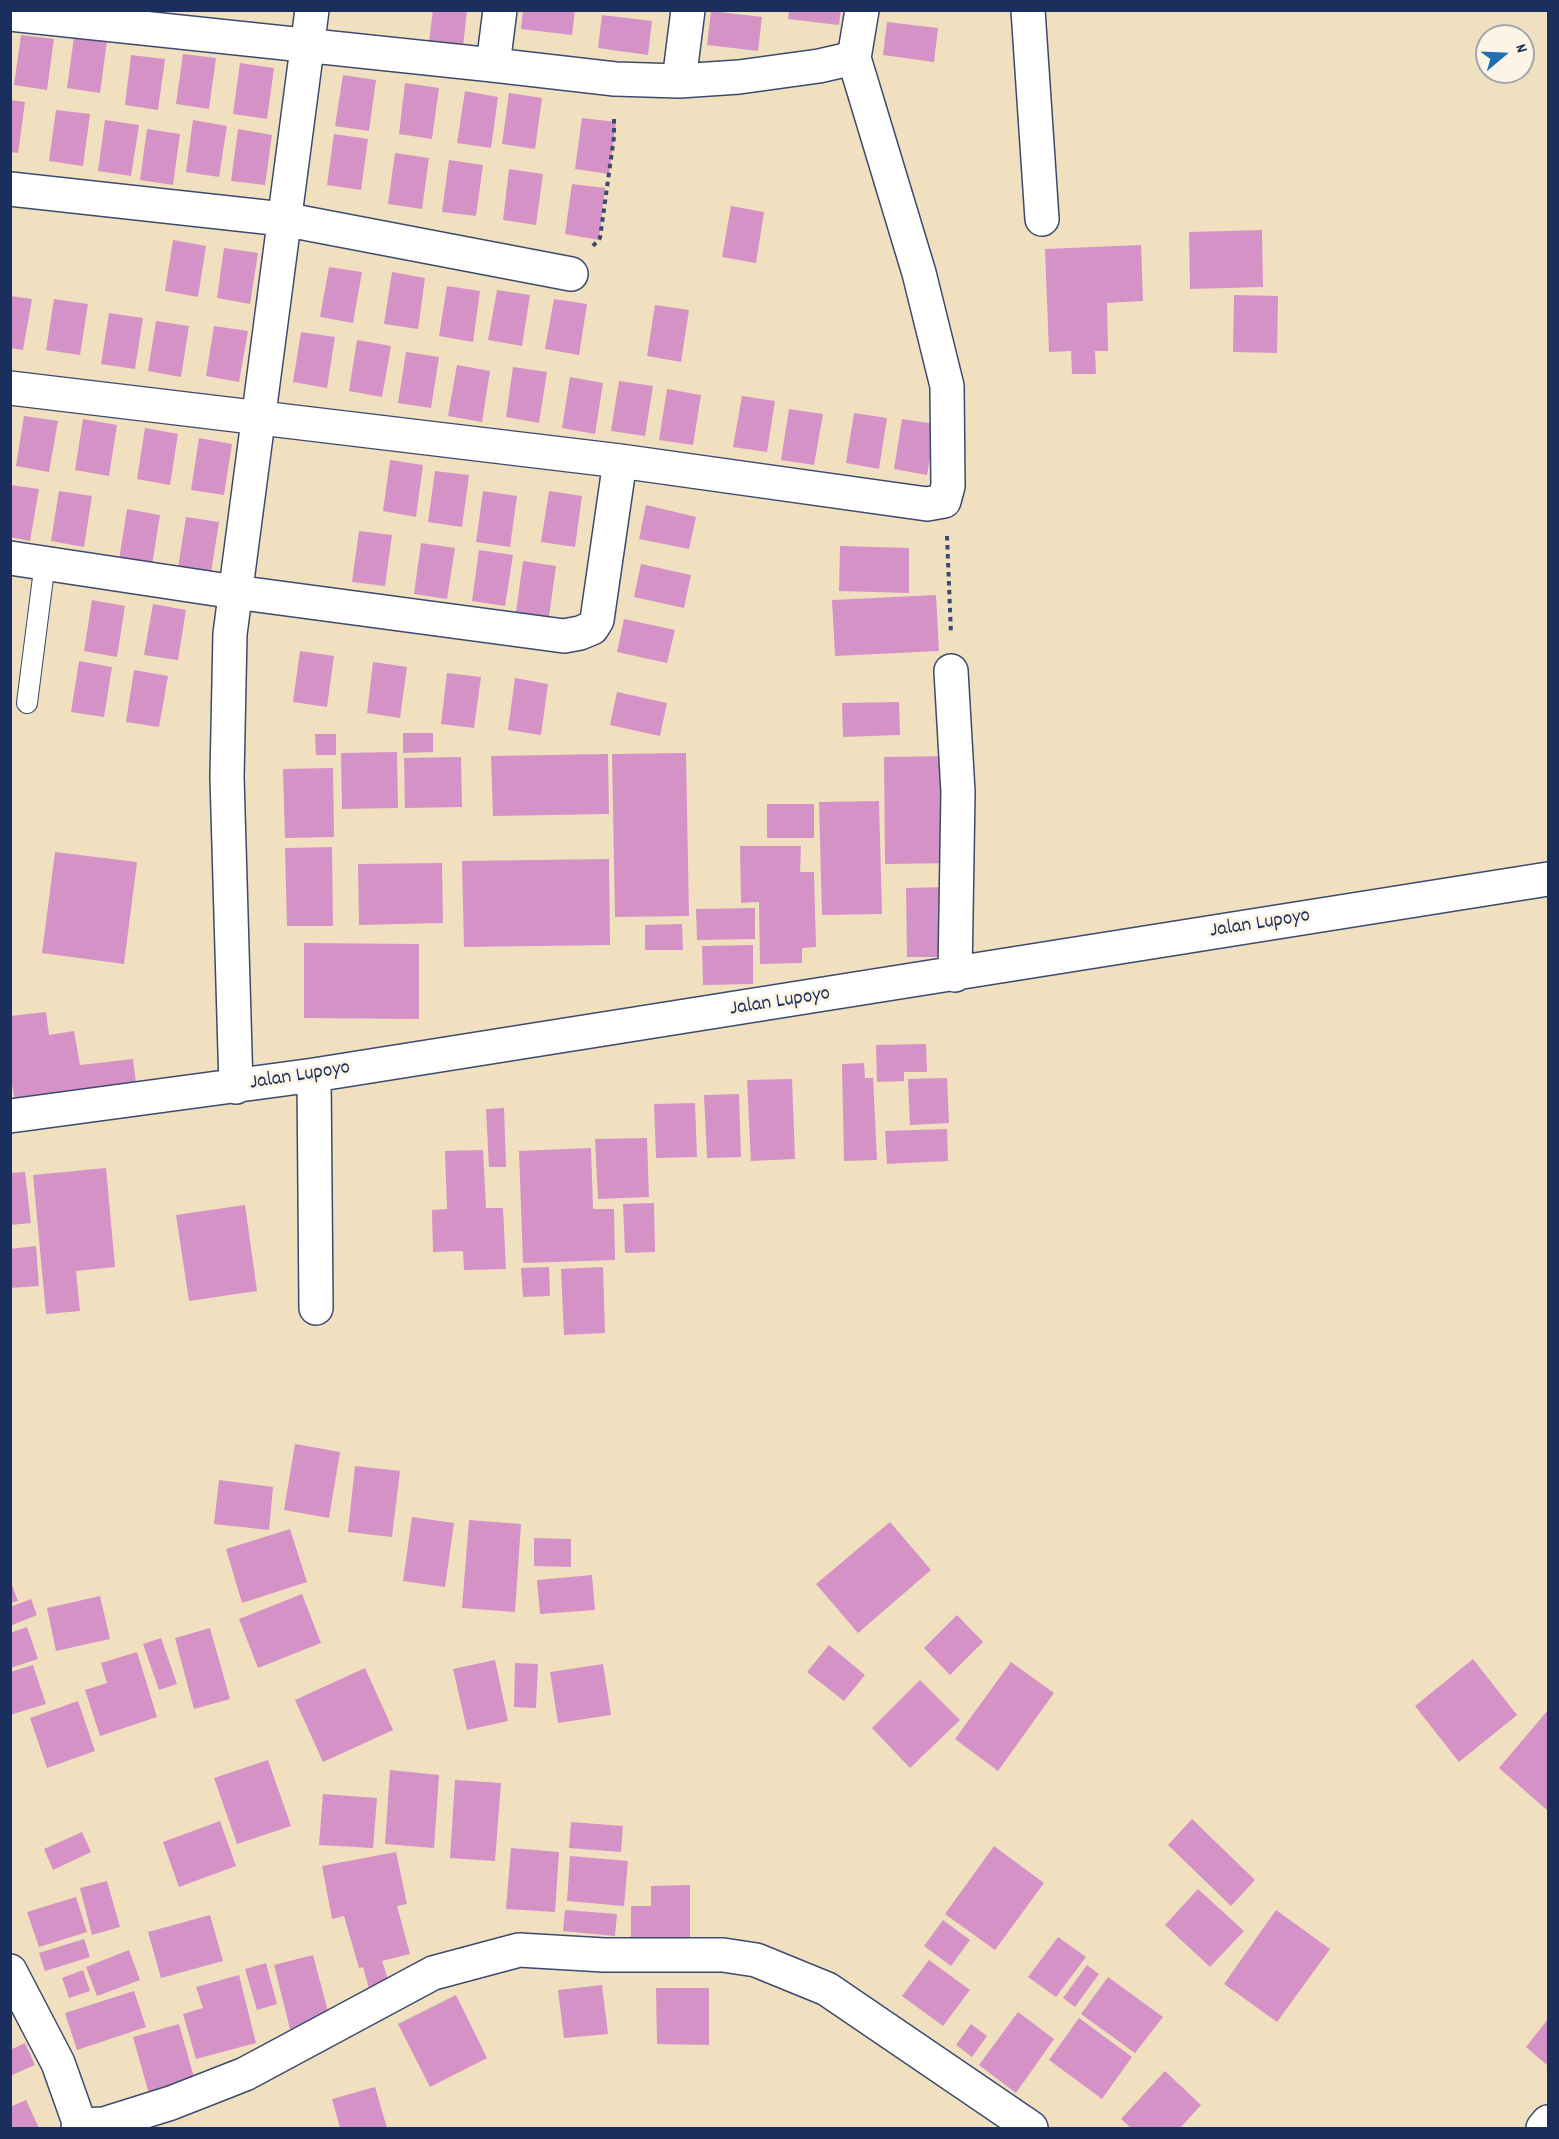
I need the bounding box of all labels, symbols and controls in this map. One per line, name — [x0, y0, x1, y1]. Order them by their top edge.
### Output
north arrow — [1475, 24, 1535, 84]
text: N — [1508, 41, 1533, 56]
street label: Jalan Lupoyo — [1208, 905, 1312, 945]
street label: Jalan Lupoyo — [728, 983, 832, 1023]
street label: Jalan Lupoyo — [248, 1057, 352, 1097]

